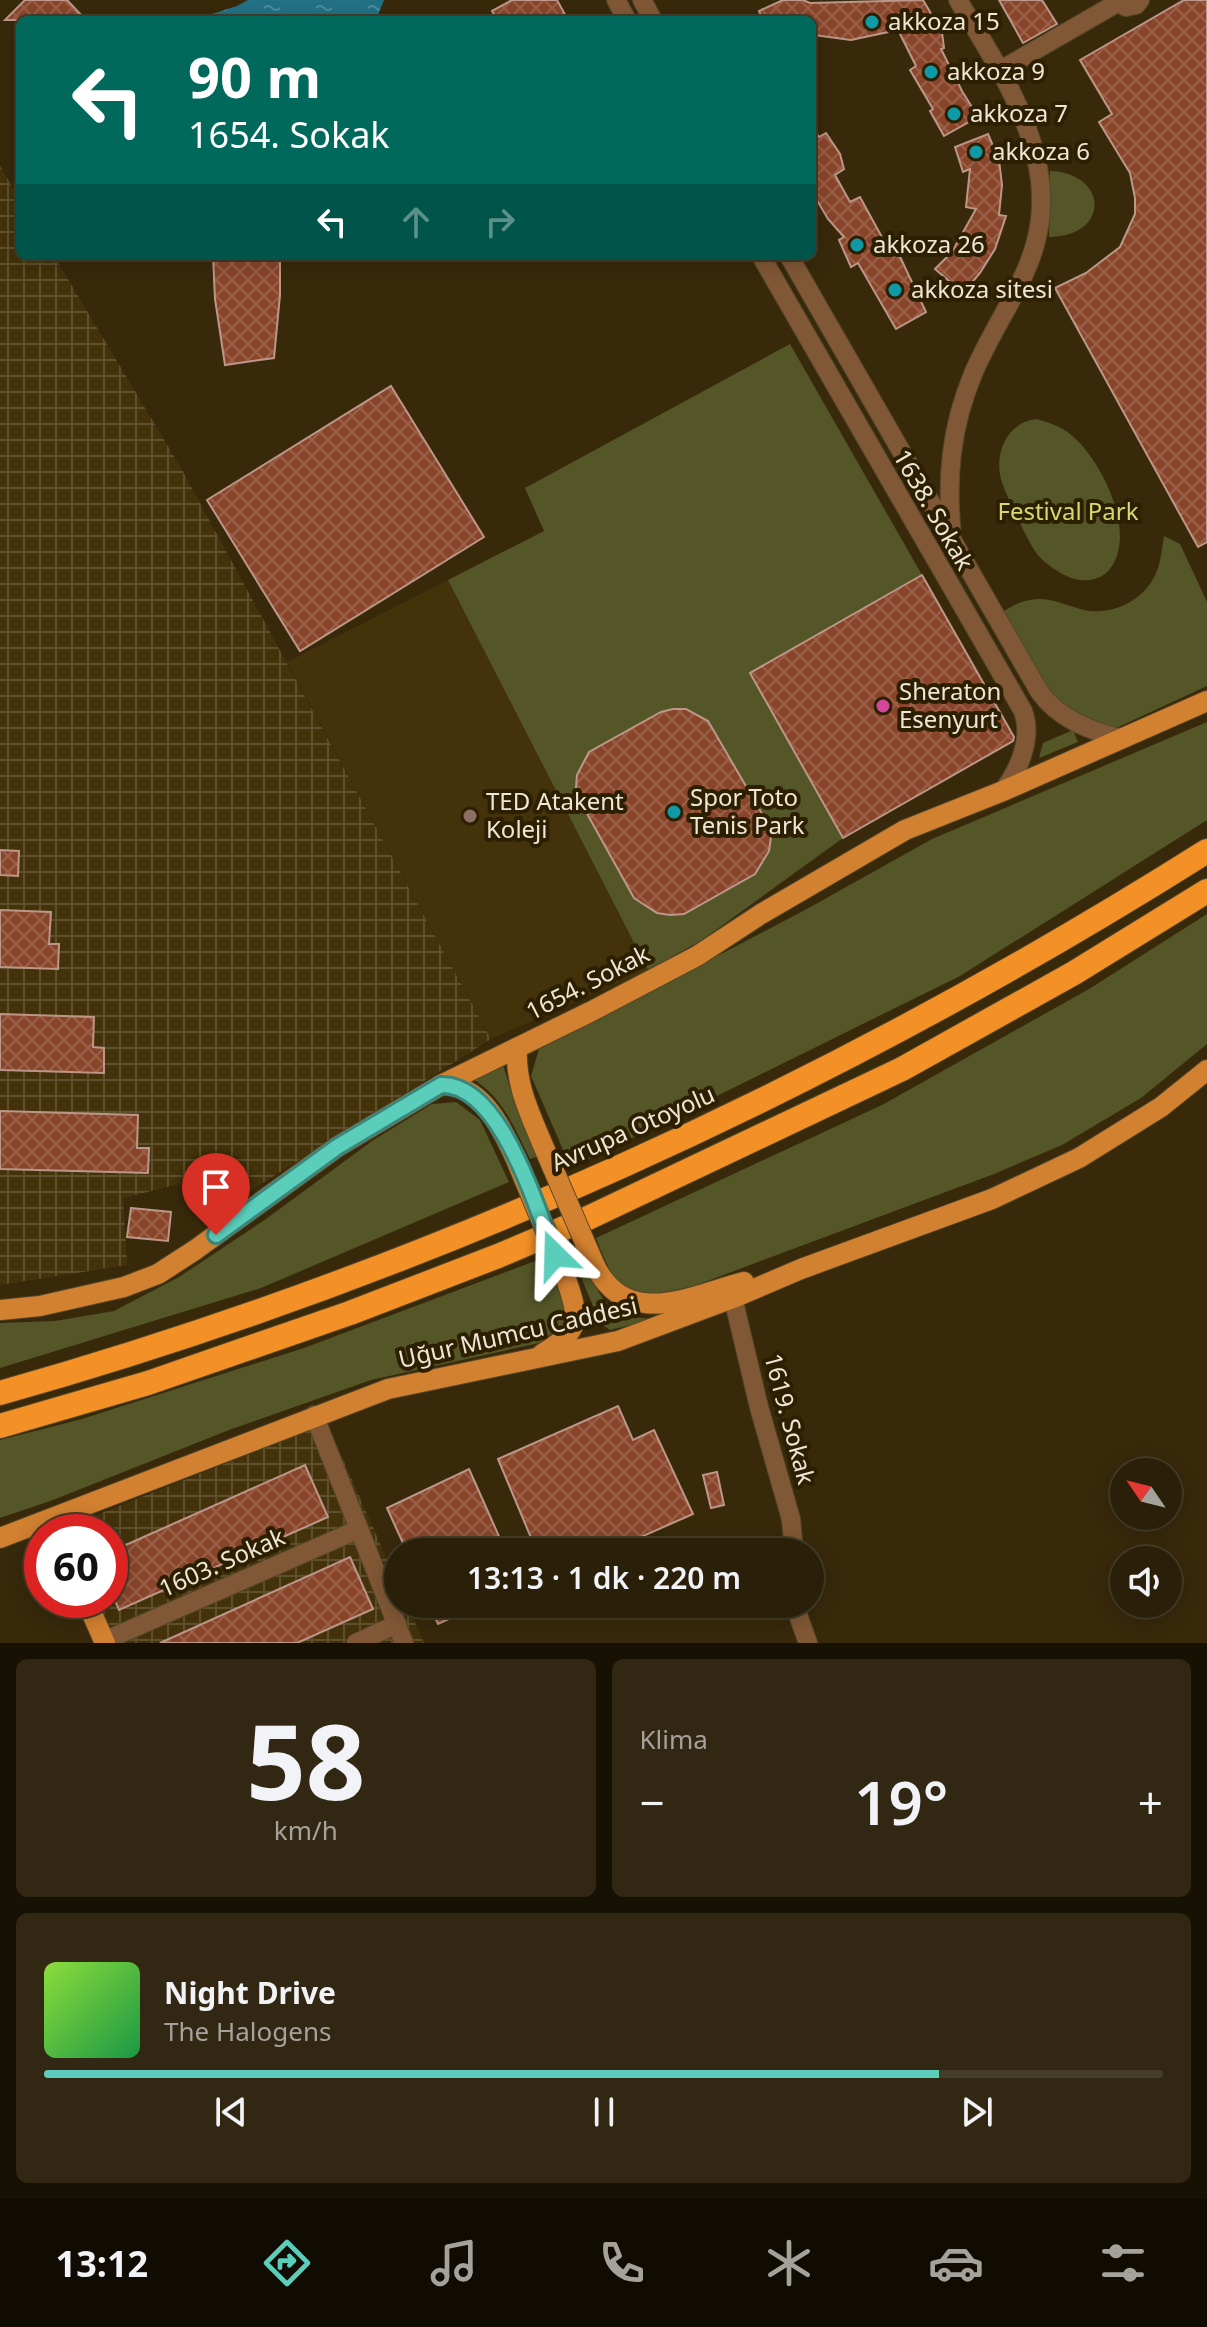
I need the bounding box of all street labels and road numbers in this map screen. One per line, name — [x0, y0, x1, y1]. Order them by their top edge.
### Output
street label: 1638. Sokak — [886, 443, 982, 576]
street label: 1654. Sokak — [520, 936, 655, 1027]
street label: Avrupa Otoyolu — [545, 1077, 719, 1178]
street label: Uğur Mumcu Caddesi — [395, 1288, 640, 1375]
street label: 1619. Sokak — [757, 1349, 824, 1488]
street label: 1603. Sokak — [153, 1519, 290, 1604]

